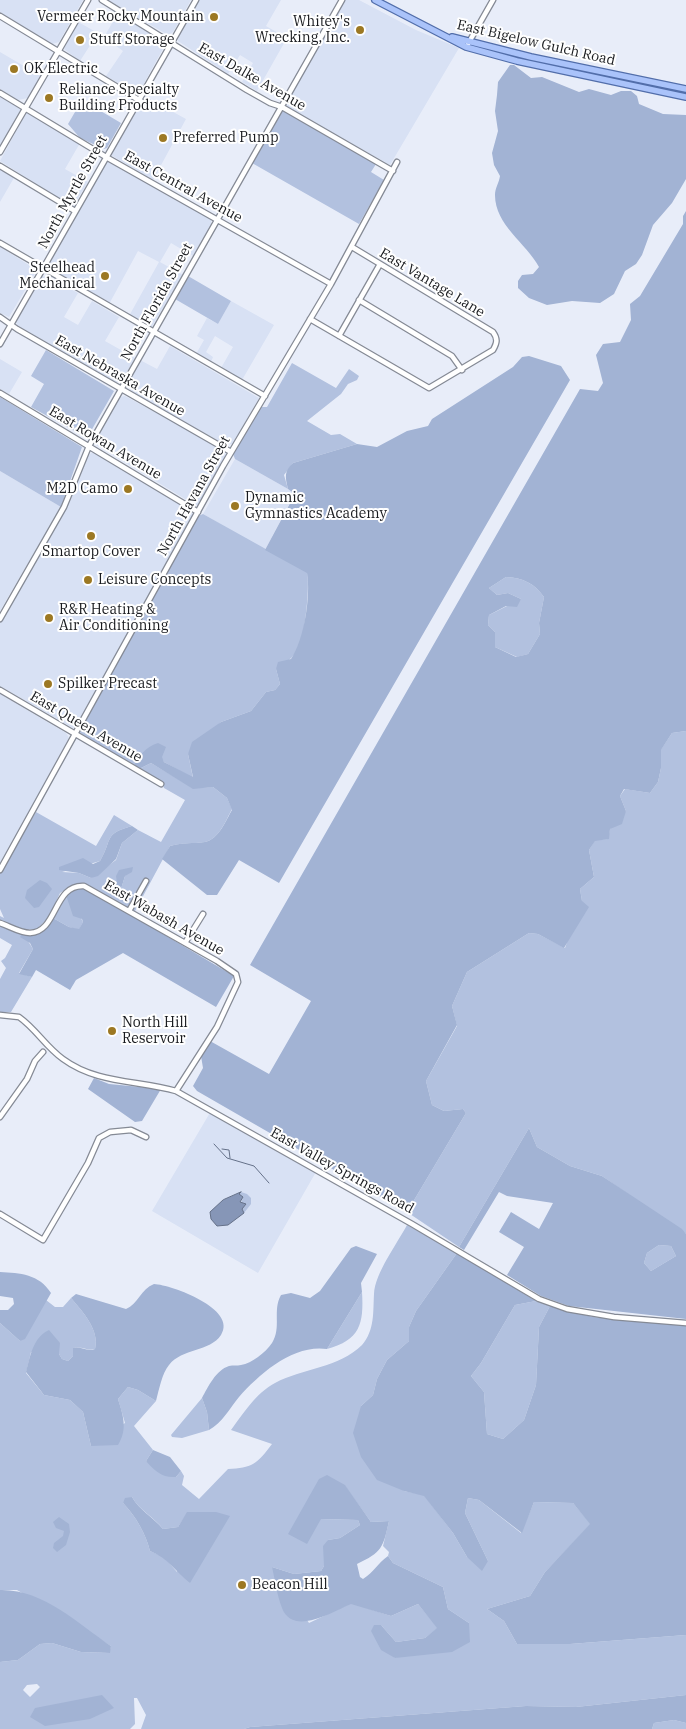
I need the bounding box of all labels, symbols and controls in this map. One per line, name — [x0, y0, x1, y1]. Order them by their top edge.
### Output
place label: Vermeer Rocky Mountain — [37, 9, 204, 25]
marker: Vermeer Rocky Mountain — [208, 11, 220, 23]
place label: Whitey's Wrecking, Inc. — [255, 14, 350, 46]
street label: East Bigelow Gulch Road — [455, 17, 617, 69]
marker: Whitey's Wrecking, Inc. — [354, 24, 366, 36]
place label: Stuff Storage — [90, 32, 175, 48]
marker: Stuff Storage — [74, 34, 86, 46]
street label: East Dalke Avenue — [195, 39, 309, 115]
place label: OK Electric — [24, 61, 98, 77]
marker: OK Electric — [8, 63, 20, 75]
place label: Reliance Specialty Building Products — [59, 82, 179, 114]
marker: Reliance Specialty Building Products — [43, 92, 55, 104]
place label: Preferred Pump — [173, 130, 279, 146]
street label: North Myrtle Street — [35, 132, 111, 252]
marker: Preferred Pump — [157, 132, 169, 144]
street label: East Central Avenue — [121, 148, 245, 226]
street label: North Florida Street — [118, 240, 196, 364]
street label: East Vantage Lane — [376, 245, 488, 321]
place label: Steelhead Mechanical — [19, 260, 95, 292]
marker: Steelhead Mechanical — [99, 270, 111, 282]
street label: East Nebraska Avenue — [52, 332, 188, 420]
street label: East Rowan Avenue — [46, 403, 164, 483]
street label: North Havana Street — [154, 433, 234, 559]
place label: M2D Camo — [46, 481, 118, 497]
marker: M2D Camo — [122, 483, 134, 495]
place label: Dynamic Gymnastics Academy — [245, 490, 387, 522]
marker: Dynamic Gymnastics Academy — [229, 500, 241, 512]
marker: Smartop Cover — [85, 530, 97, 542]
place label: Smartop Cover — [42, 544, 140, 560]
place label: Leisure Concepts — [98, 572, 211, 588]
marker: Leisure Concepts — [82, 574, 94, 586]
place label: R&R Heating & Air Conditioning — [59, 602, 168, 634]
marker: R&R Heating & Air Conditioning — [43, 612, 55, 624]
place label: Spilker Precast — [58, 676, 157, 692]
marker: Spilker Precast — [42, 678, 54, 690]
street label: East Queen Avenue — [27, 688, 145, 766]
street label: East Wabash Avenue — [101, 877, 227, 959]
place label: North Hill Reservoir — [122, 1015, 188, 1048]
marker: North Hill Reservoir — [106, 1025, 118, 1037]
street label: East Valley Springs Road — [267, 1125, 417, 1217]
place label: Beacon Hill — [252, 1577, 328, 1593]
marker: Beacon Hill — [236, 1579, 248, 1591]

